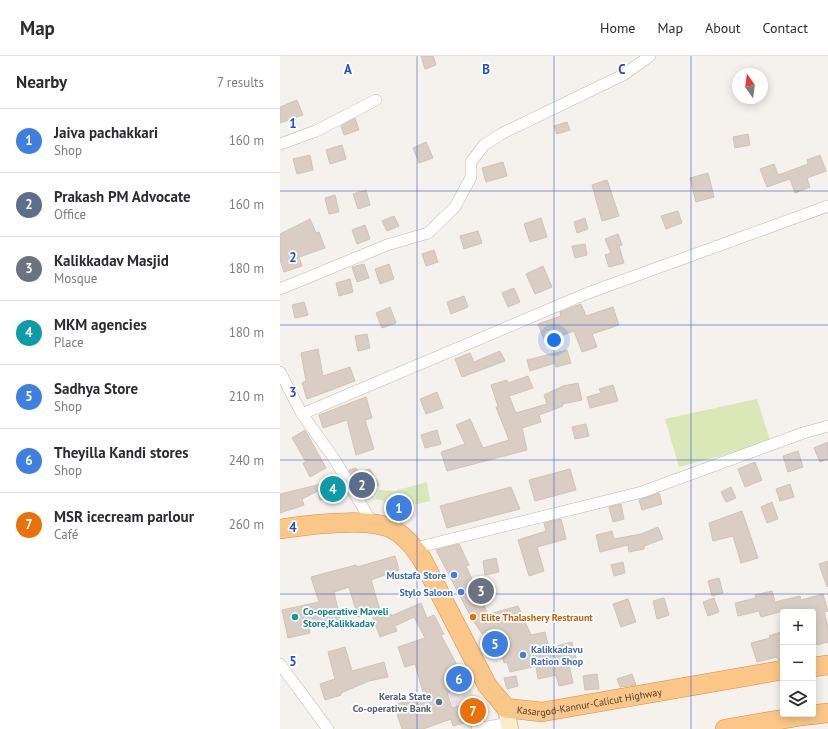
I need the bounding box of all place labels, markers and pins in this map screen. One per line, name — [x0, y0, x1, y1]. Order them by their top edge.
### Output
pin: 2 — [349, 470, 375, 500]
pin: 4 — [320, 474, 346, 504]
pin: 1 — [386, 493, 412, 523]
place label: Mustafa Store — [387, 569, 446, 582]
marker: Mustafa Store — [449, 570, 459, 580]
pin: 3 — [468, 576, 494, 606]
place label: Stylo Saloon — [399, 586, 453, 599]
marker: Stylo Saloon — [456, 587, 466, 597]
place label: Co-operative Maveli Store,Kalikkadav — [303, 605, 389, 630]
place label: Elite Thalashery Restraunt — [481, 611, 593, 624]
marker: Co-operative Maveli Store,Kalikkadav — [290, 612, 300, 622]
marker: Elite Thalashery Restraunt — [468, 612, 478, 622]
pin: 5 — [482, 629, 508, 659]
place label: Kalikkadavu Ration Shop — [531, 643, 584, 668]
marker: Kalikkadavu Ration Shop — [518, 650, 528, 660]
pin: 6 — [446, 664, 472, 694]
place label: Kerala State Co-operative Bank — [353, 690, 431, 715]
pin: 7 — [460, 696, 486, 726]
marker: Kerala State Co-operative Bank — [434, 697, 444, 707]

